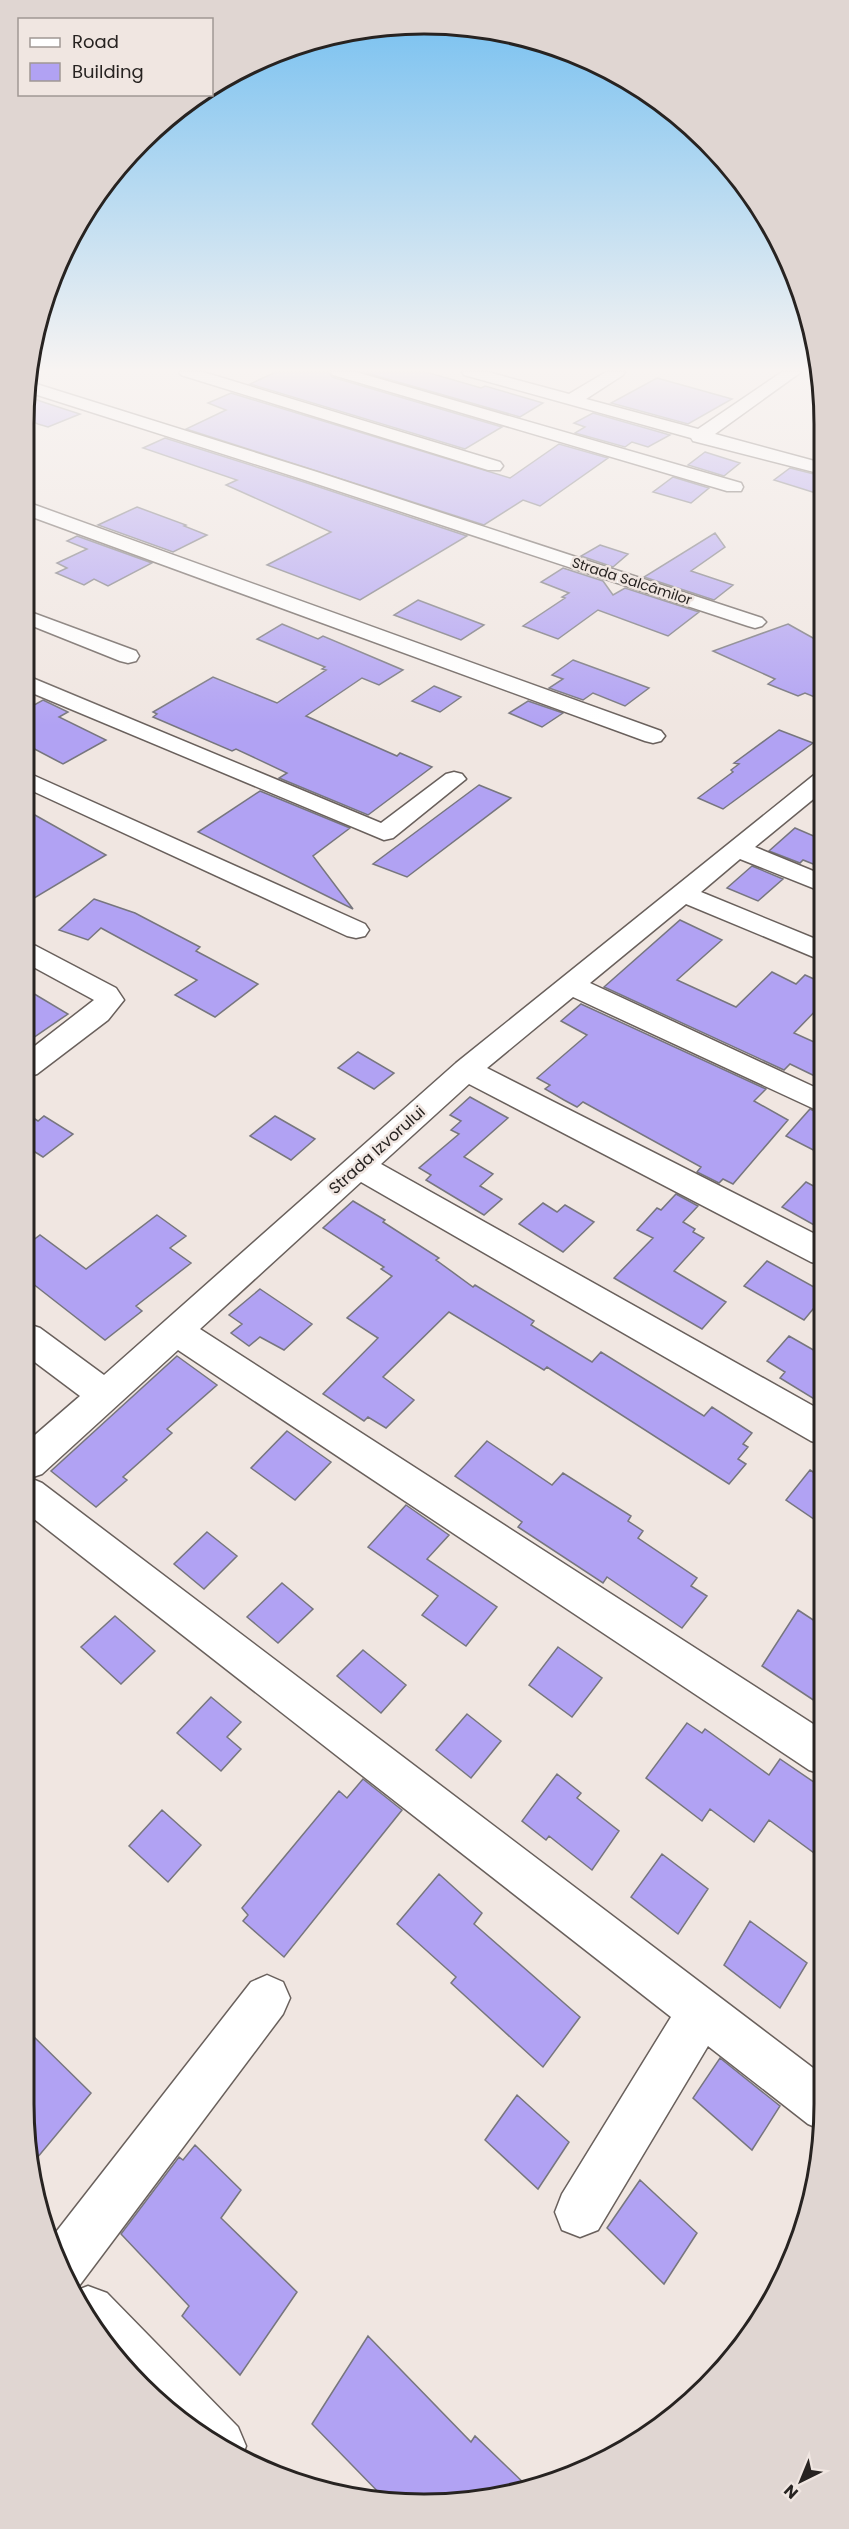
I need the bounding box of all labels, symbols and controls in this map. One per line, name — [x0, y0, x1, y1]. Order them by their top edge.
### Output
legend — [18, 18, 213, 96]
text: Road — [72, 29, 119, 54]
text: Building — [72, 59, 144, 84]
street label: Strada Salcâmilor — [569, 552, 695, 610]
street label: Strada Izvorului — [324, 1100, 430, 1200]
north arrow — [771, 2451, 831, 2511]
text: N — [779, 2479, 803, 2504]

